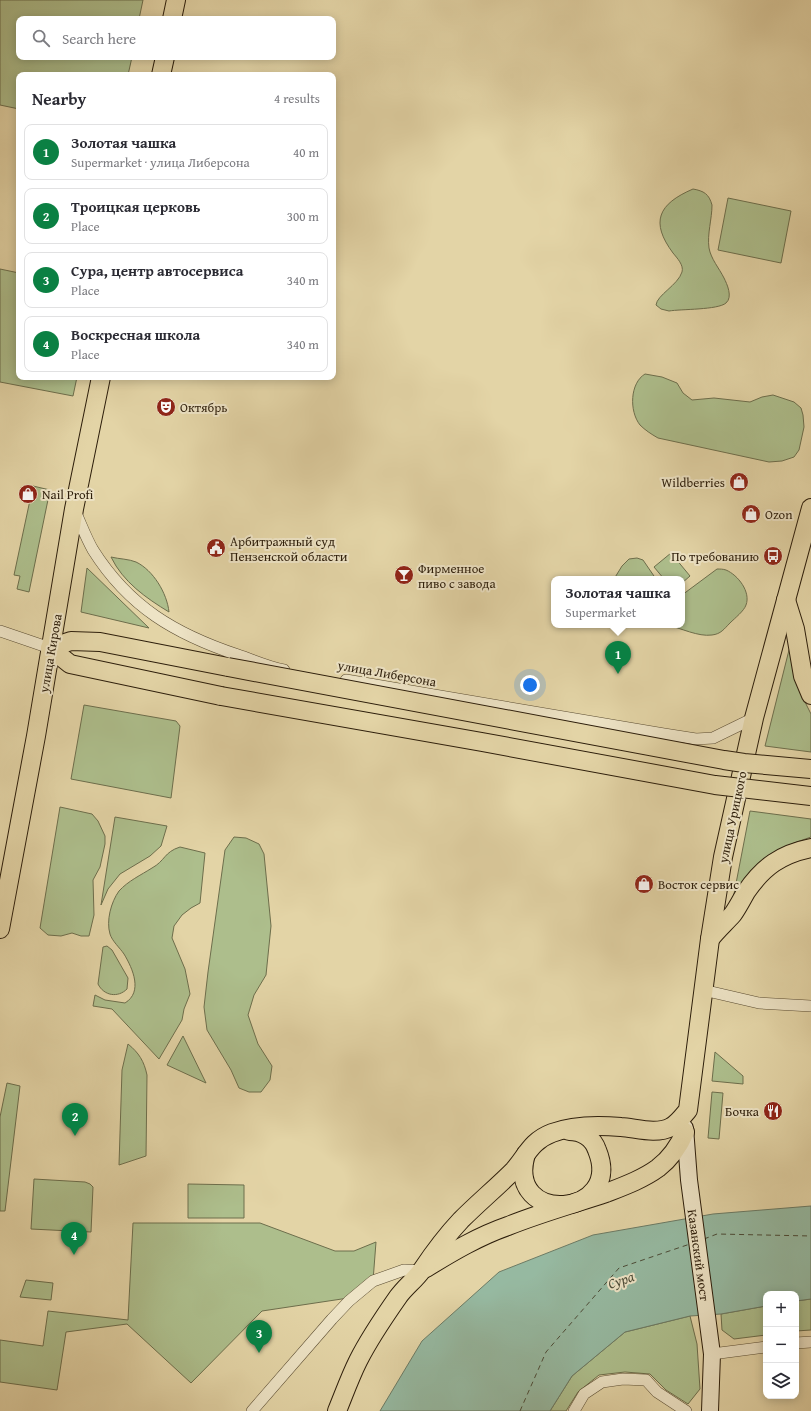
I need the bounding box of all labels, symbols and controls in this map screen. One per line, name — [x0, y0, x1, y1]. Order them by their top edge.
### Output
search box — [16, 16, 336, 60]
icon: search — [30, 27, 52, 49]
text: Search here — [62, 28, 136, 49]
text: Nearby — [32, 86, 86, 111]
text: 4 results — [274, 89, 320, 108]
text: Золотая чашка — [71, 132, 176, 153]
text: 1 — [43, 143, 49, 162]
text: 40 m — [293, 143, 319, 162]
text: Supermarket · улица Либерсона — [71, 153, 250, 172]
text: Троицкая церковь — [71, 196, 201, 217]
text: 2 — [43, 207, 49, 226]
text: 300 m — [287, 207, 319, 226]
text: Place — [71, 217, 100, 236]
text: Сура, центр автосервиса — [71, 260, 243, 281]
text: 3 — [43, 271, 49, 290]
text: 340 m — [287, 271, 319, 290]
text: Place — [71, 281, 100, 300]
text: Воскресная школа — [71, 324, 200, 345]
text: 4 — [43, 335, 49, 354]
text: 340 m — [287, 335, 319, 354]
text: Place — [71, 345, 100, 364]
theatre icon: Октябрь — [155, 396, 177, 418]
place label: Октябрь — [180, 398, 227, 417]
shop icon: Wildberries — [728, 471, 750, 493]
place label: Wildberries — [661, 473, 725, 492]
shop icon: Nail Profi — [17, 483, 39, 505]
place label: Nail Profi — [42, 485, 94, 504]
shop icon: Ozon — [740, 503, 762, 525]
place label: Ozon — [765, 505, 793, 524]
place label: Арбитражный суд Пензенской области — [230, 532, 348, 566]
public building icon: Арбитражный суд Пензенской области — [205, 537, 227, 559]
bus stop icon: По требованию — [762, 545, 784, 567]
place label: По требованию — [671, 547, 759, 566]
place label: Фирменное пиво с завода — [418, 559, 496, 593]
bar icon: Фирменное пиво с завода — [393, 564, 415, 586]
popup — [551, 576, 685, 628]
text: Золотая чашка — [565, 582, 671, 603]
text: Supermarket — [565, 603, 636, 622]
street label: улица Кирова — [34, 611, 67, 695]
pin: 1 — [605, 641, 631, 674]
street label: улица Либерсона — [335, 655, 439, 692]
your location — [520, 675, 540, 695]
street label: улица Урицкого — [713, 769, 752, 866]
shop icon: Восток сервис — [633, 873, 655, 895]
place label: Восток сервис — [658, 875, 739, 894]
restaurant icon: Бочка — [762, 1100, 784, 1122]
place label: Бочка — [725, 1102, 760, 1121]
pin: 2 — [62, 1103, 88, 1136]
street label: Казанский мост — [683, 1208, 714, 1303]
pin: 4 — [61, 1222, 87, 1255]
water label: Сура — [605, 1266, 637, 1294]
map controls — [763, 1291, 799, 1399]
button: + — [763, 1291, 799, 1327]
pin: 3 — [246, 1320, 272, 1353]
button: − — [763, 1327, 799, 1363]
button: layers — [763, 1363, 799, 1399]

